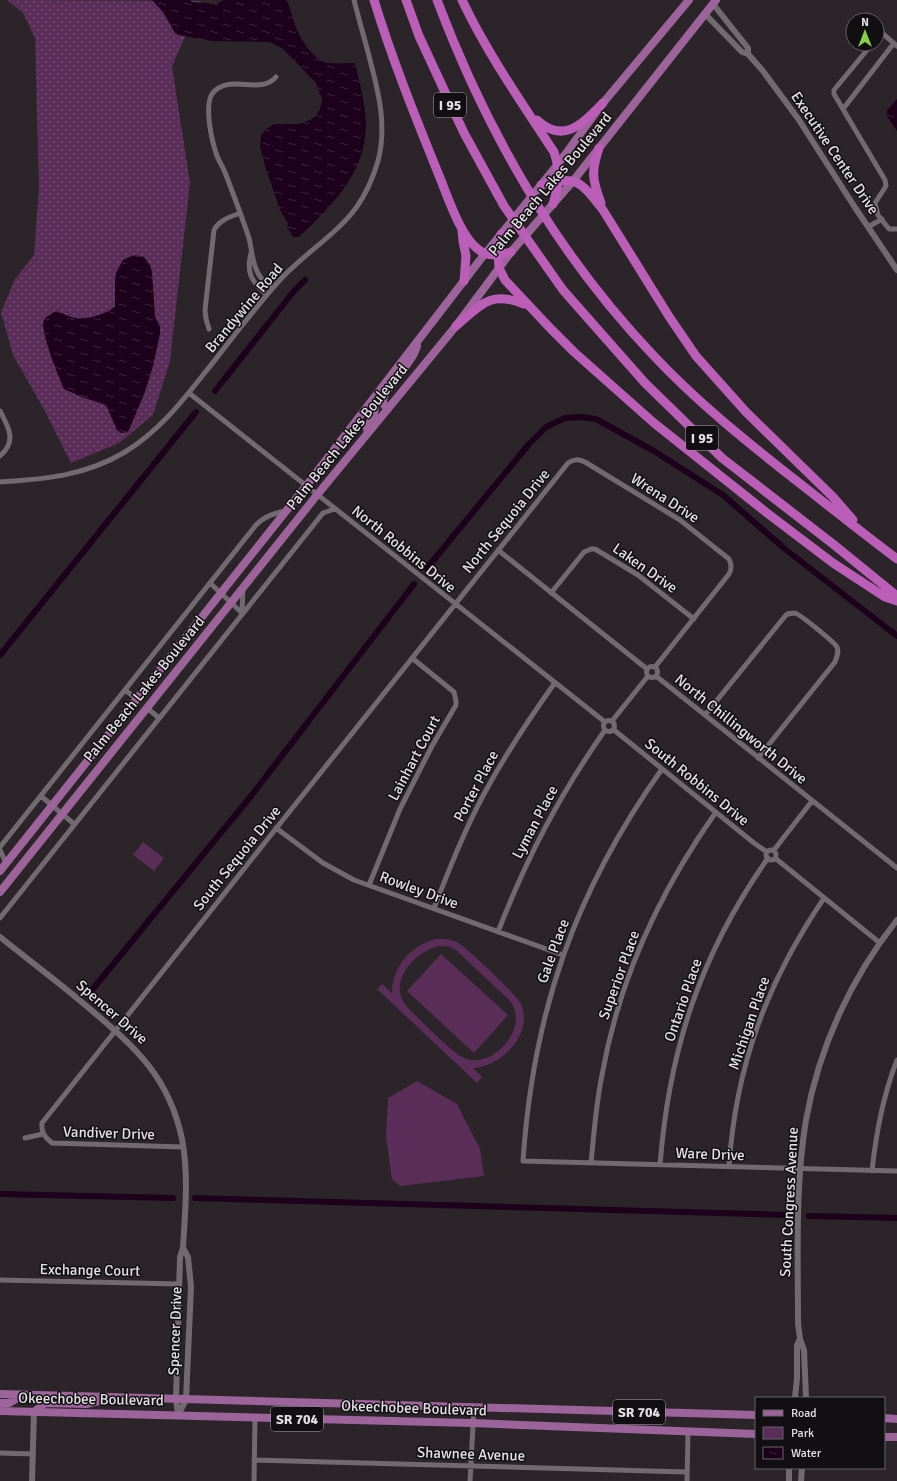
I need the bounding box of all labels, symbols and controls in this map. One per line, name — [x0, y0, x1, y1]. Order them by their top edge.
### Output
north arrow — [845, 12, 885, 52]
text: N — [861, 16, 869, 29]
street label: Executive Center Drive — [787, 88, 883, 218]
road number: I 95 — [434, 93, 466, 117]
street label: Palm Beach Lakes Boulevard — [484, 108, 616, 260]
street label: Brandywine Road — [201, 260, 287, 356]
street label: Palm Beach Lakes Boulevard — [283, 360, 411, 514]
road number: I 95 — [686, 426, 718, 450]
street label: North Sequoia Drive — [458, 465, 554, 577]
street label: Wrena Drive — [627, 469, 703, 527]
street label: North Robbins Drive — [348, 502, 460, 596]
street label: Laken Drive — [609, 539, 681, 597]
street label: Palm Beach Lakes Boulevard — [80, 612, 208, 766]
street label: North Chillingworth Drive — [671, 670, 811, 788]
street label: Lainhart Court — [384, 712, 444, 804]
street label: South Robbins Drive — [641, 734, 753, 830]
street label: Porter Place — [450, 747, 502, 825]
street label: Lyman Place — [508, 782, 562, 862]
street label: South Sequoia Drive — [189, 802, 285, 914]
street label: Rowley Drive — [377, 867, 461, 913]
street label: Gale Place — [533, 916, 573, 986]
street label: Superior Place — [595, 928, 643, 1022]
street label: Ontario Place — [660, 956, 706, 1044]
street label: Michigan Place — [725, 974, 773, 1072]
street label: Spencer Drive — [73, 976, 151, 1048]
street label: Vandiver Drive — [63, 1122, 155, 1144]
street label: South Congress Avenue — [776, 1127, 802, 1277]
street label: Ware Drive — [675, 1144, 745, 1164]
street label: Exchange Court — [39, 1260, 141, 1280]
street label: Spencer Drive — [164, 1286, 186, 1376]
street label: Okeechobee Boulevard — [18, 1389, 164, 1409]
street label: Okeechobee Boulevard — [341, 1396, 487, 1420]
legend — [755, 1397, 885, 1469]
road number: SR 704 — [613, 1400, 665, 1424]
text: Road — [791, 1406, 817, 1421]
road number: SR 704 — [271, 1407, 323, 1431]
text: Park — [791, 1426, 814, 1441]
street label: Shawnee Avenue — [417, 1443, 525, 1465]
text: Water — [791, 1446, 822, 1461]

